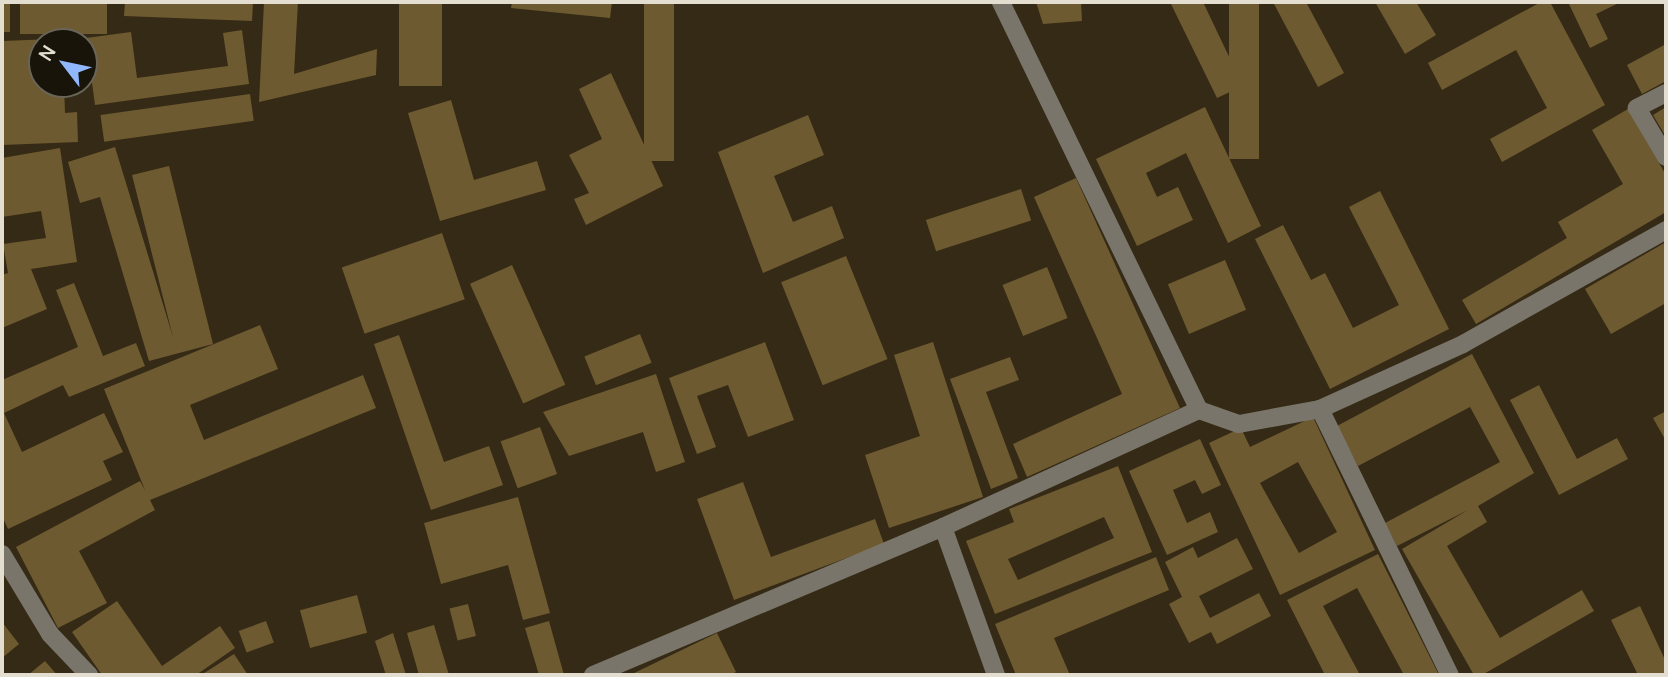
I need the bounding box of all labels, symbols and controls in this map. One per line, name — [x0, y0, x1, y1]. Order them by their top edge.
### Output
north arrow — [28, 28, 98, 98]
text: N — [32, 40, 62, 66]

